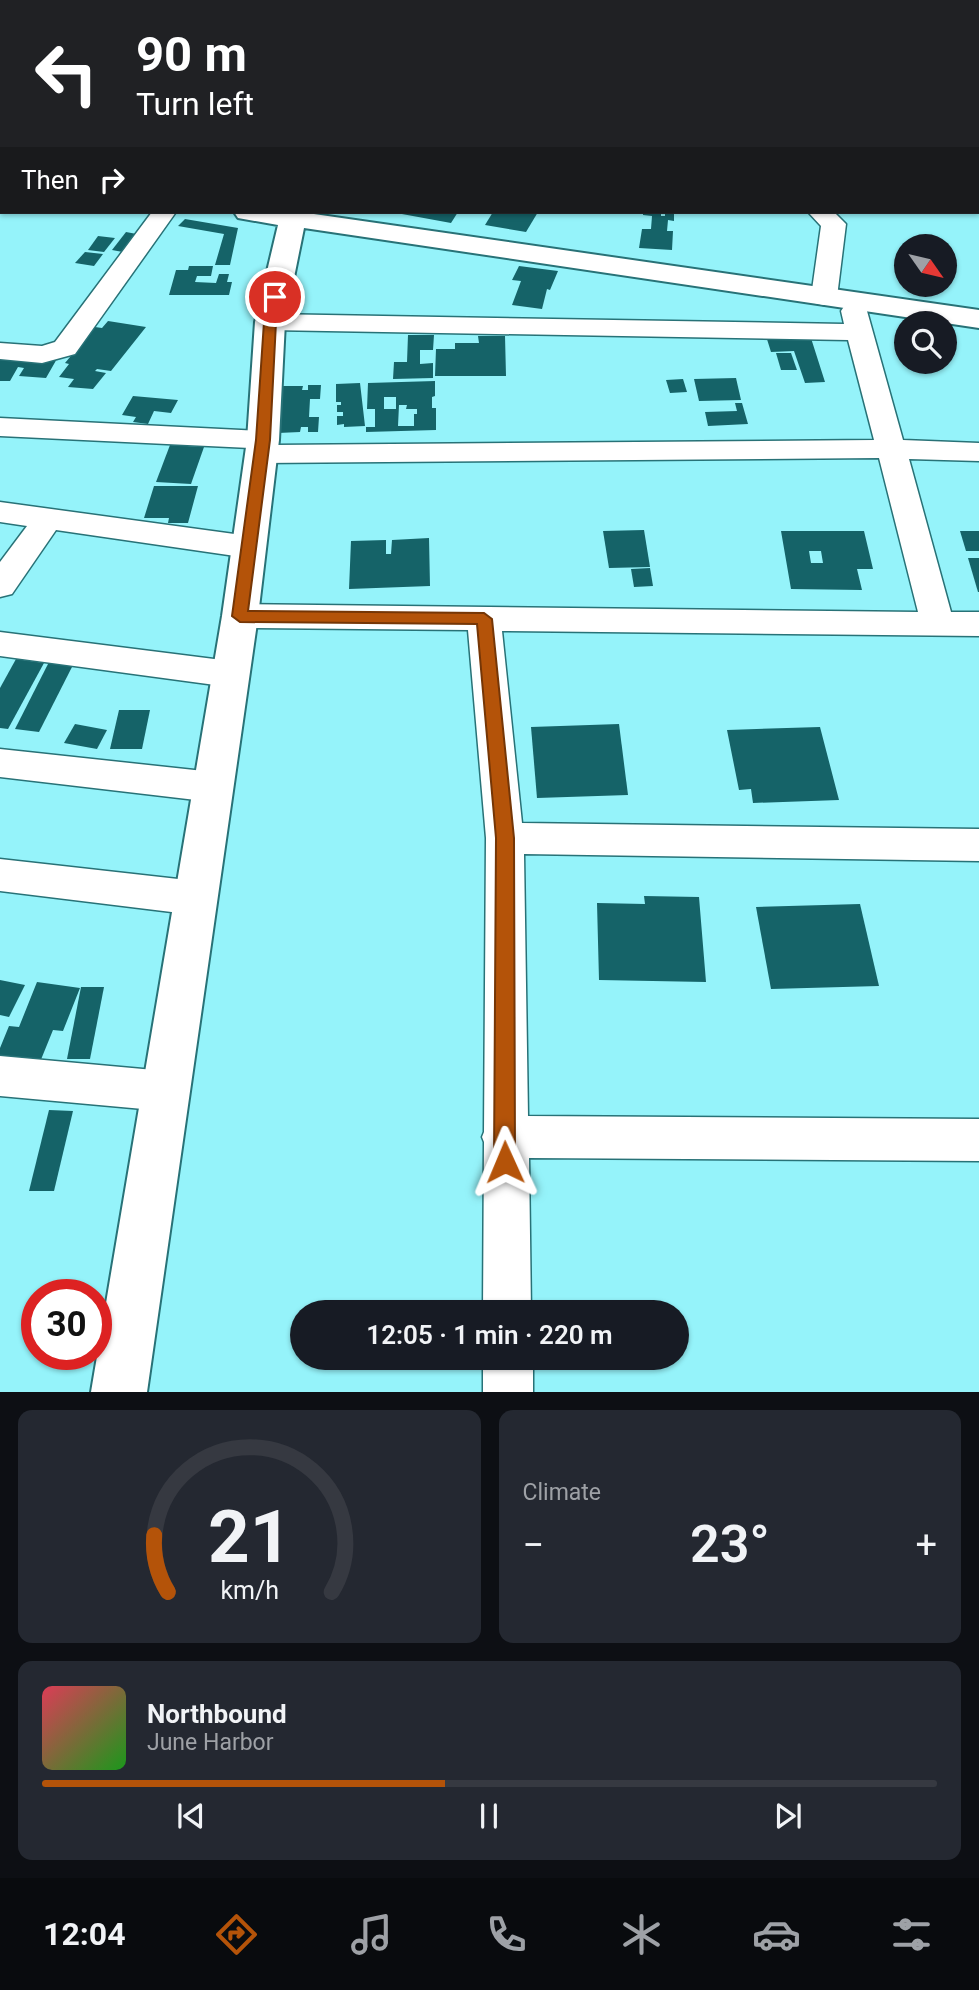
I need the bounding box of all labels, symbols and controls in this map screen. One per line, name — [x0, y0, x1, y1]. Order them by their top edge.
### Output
text: 90 m — [136, 26, 247, 83]
icon: left — [21, 28, 112, 119]
text: Turn left — [136, 85, 254, 123]
icon: right — [93, 161, 131, 199]
text: Then — [21, 165, 79, 195]
north arrow — [894, 234, 957, 298]
map controls — [894, 234, 957, 374]
pin — [245, 267, 305, 327]
icon: arrive — [256, 278, 294, 316]
button: search — [894, 311, 957, 374]
position arrow — [468, 1125, 542, 1199]
speed limit sign: 30 — [21, 1279, 112, 1370]
text: 12:05 · 1 min · 220 m — [366, 1320, 613, 1350]
text: Climate — [523, 1479, 601, 1506]
text: 21 — [207, 1495, 291, 1581]
text: 23° — [690, 1514, 770, 1575]
text: − — [523, 1523, 544, 1567]
text: + — [915, 1523, 937, 1567]
text: km/h — [220, 1576, 279, 1605]
text: Northbound — [147, 1699, 287, 1729]
text: June Harbor — [147, 1729, 274, 1756]
icon: previous — [172, 1797, 210, 1835]
icon: pause — [470, 1797, 508, 1835]
icon: next — [769, 1797, 807, 1835]
icon: directions — [212, 1910, 261, 1959]
icon: music — [347, 1910, 396, 1959]
icon: phone — [482, 1910, 531, 1959]
icon: climate — [617, 1910, 666, 1959]
icon: car — [752, 1910, 801, 1959]
icon: filters — [887, 1910, 936, 1959]
text: 12:04 — [43, 1915, 125, 1953]

